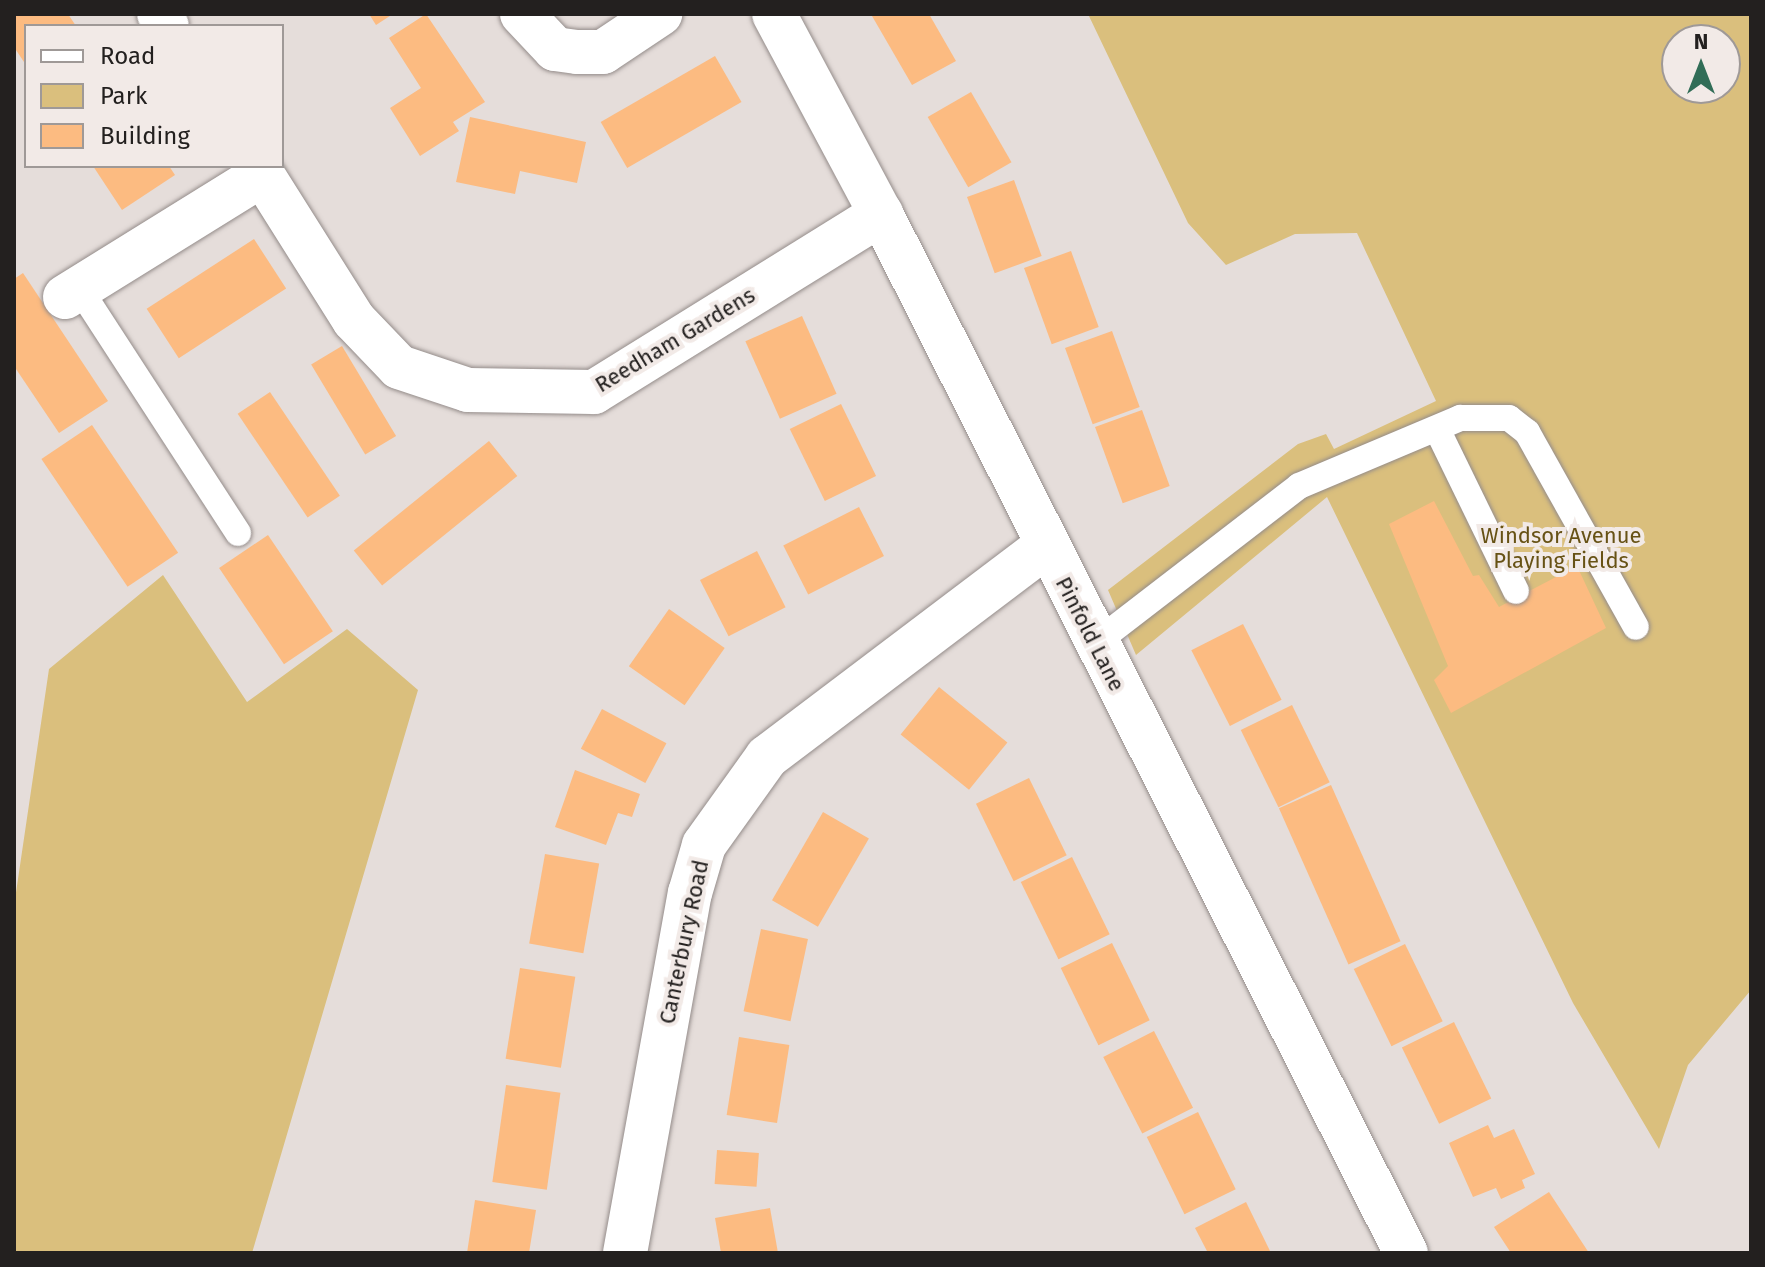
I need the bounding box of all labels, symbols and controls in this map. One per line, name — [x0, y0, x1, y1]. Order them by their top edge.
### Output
legend — [24, 24, 284, 168]
north arrow — [1661, 24, 1741, 104]
text: N — [1694, 28, 1708, 55]
text: Road — [100, 42, 155, 70]
text: Park — [100, 82, 147, 110]
text: Building — [100, 122, 190, 150]
street label: Reedham Gardens — [590, 282, 760, 398]
park label: Windsor Avenue Playing Fields — [1481, 522, 1641, 574]
street label: Pinfold Lane — [1050, 572, 1130, 696]
street label: Canterbury Road — [654, 858, 714, 1026]

